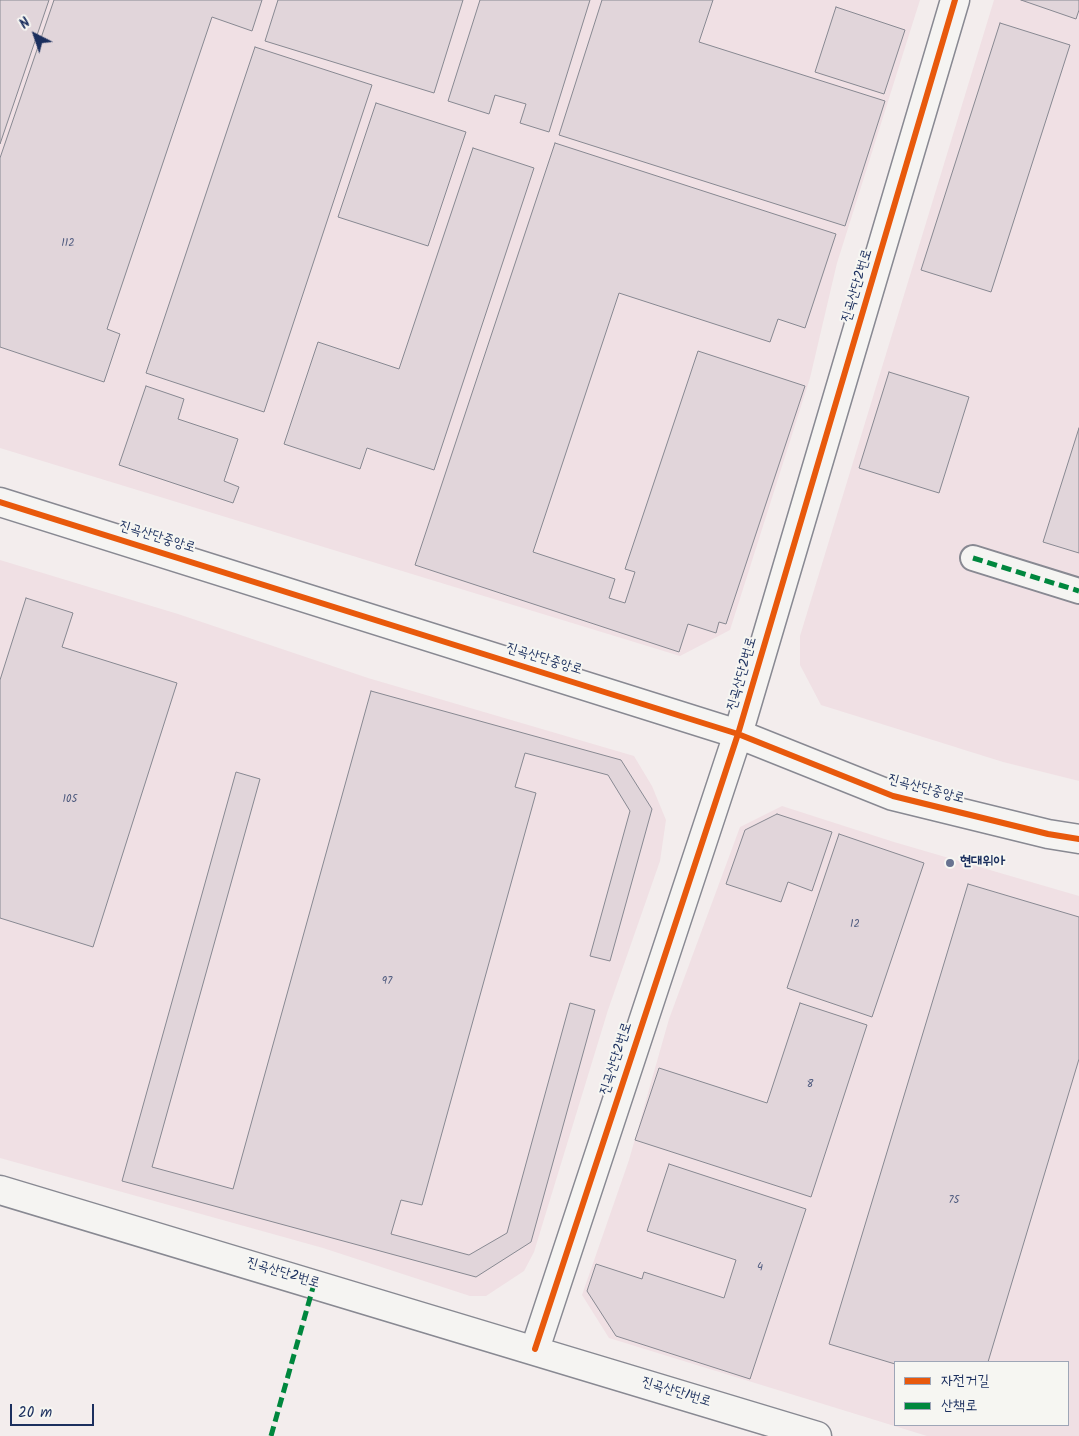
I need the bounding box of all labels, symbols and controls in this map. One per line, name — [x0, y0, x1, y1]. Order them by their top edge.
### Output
north arrow — [10, 10, 60, 60]
text: N — [15, 12, 36, 35]
house number: 112 — [61, 237, 75, 251]
street label: 진곡산단2번로 — [839, 247, 877, 325]
street label: 진곡산단중앙로 — [117, 518, 197, 558]
street label: 진곡산단2번로 — [724, 635, 762, 713]
street label: 진곡산단중앙로 — [504, 640, 584, 680]
street label: 진곡산단중앙로 — [886, 772, 966, 808]
house number: 105 — [63, 793, 77, 807]
place label: 현대위아 — [960, 855, 1005, 871]
marker: 현대위아 — [944, 857, 956, 869]
house number: 12 — [850, 918, 860, 932]
house number: 97 — [382, 975, 392, 989]
street label: 진곡산단2번로 — [597, 1020, 637, 1098]
house number: 8 — [807, 1078, 813, 1092]
house number: 75 — [949, 1194, 959, 1208]
street label: 진곡산단2번로 — [244, 1255, 322, 1293]
house number: 4 — [757, 1261, 763, 1275]
legend — [894, 1361, 1069, 1426]
text: 자전거길 — [941, 1369, 989, 1393]
street label: 진곡산단1번로 — [639, 1374, 713, 1412]
scale bar — [12, 1394, 96, 1426]
text: 산책로 — [941, 1394, 977, 1418]
text: 20 m — [18, 1401, 52, 1425]

